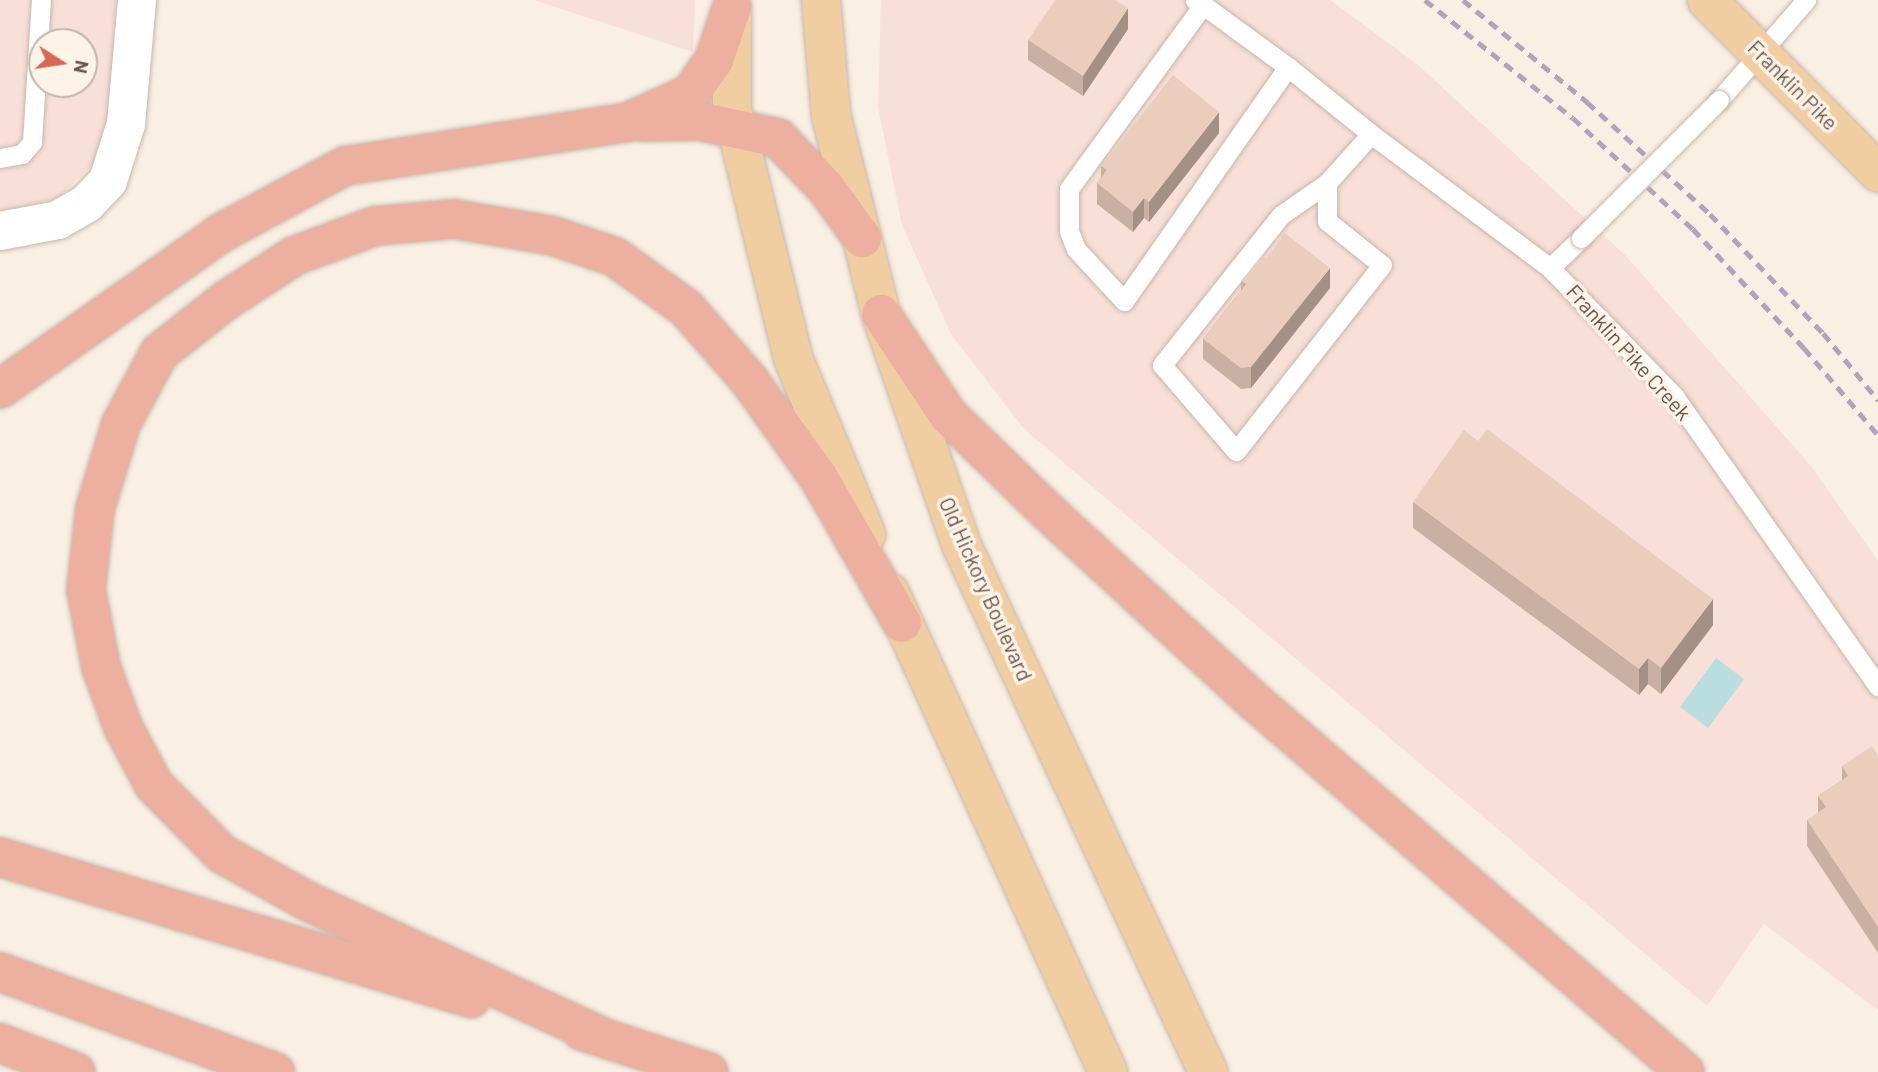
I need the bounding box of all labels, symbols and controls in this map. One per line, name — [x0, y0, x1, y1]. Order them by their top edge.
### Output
north arrow — [28, 28, 98, 98]
street label: Franklin Pike — [1743, 35, 1843, 135]
text: N — [70, 58, 95, 76]
street label: Franklin Pike Creek — [1561, 279, 1697, 425]
street label: Old Hickory Boulevard — [934, 493, 1038, 685]

